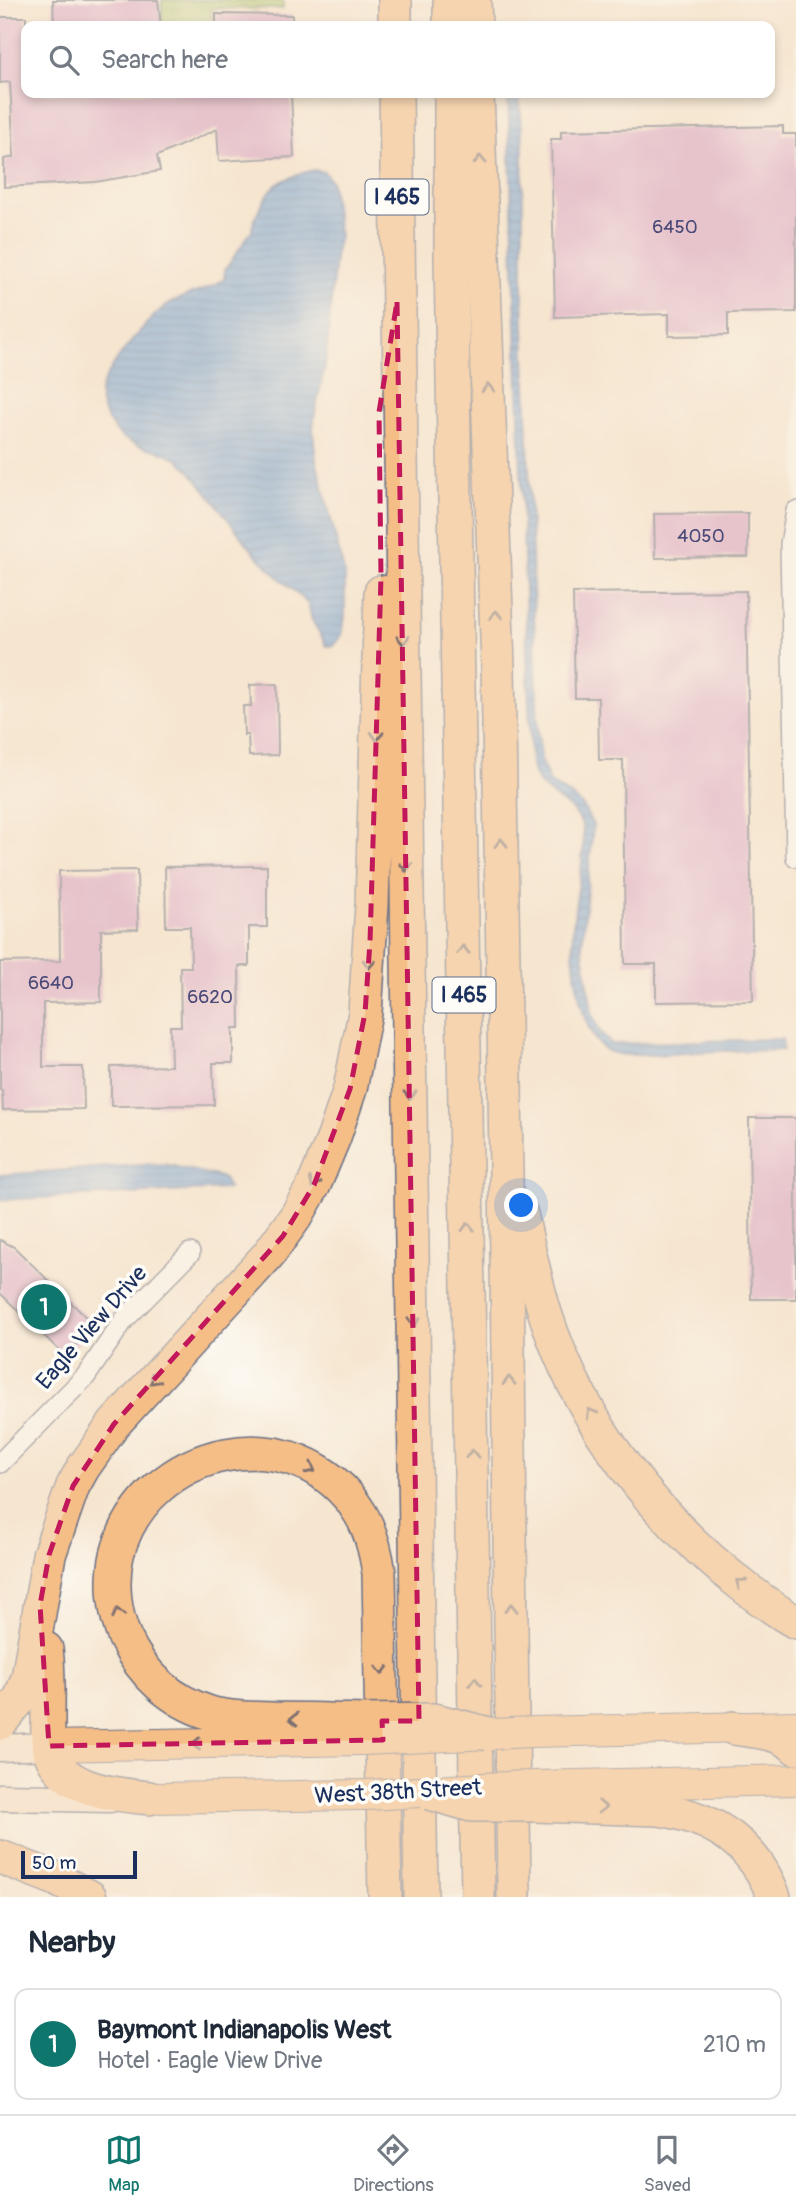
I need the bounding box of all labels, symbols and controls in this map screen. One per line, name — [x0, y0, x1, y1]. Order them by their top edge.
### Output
search box — [21, 21, 775, 98]
icon: search — [45, 41, 83, 79]
text: Search here — [101, 44, 228, 76]
one-way arrow — [472, 155, 487, 166]
road number: I 465 — [366, 180, 428, 214]
house number: 6450 — [652, 215, 698, 239]
one-way arrow — [480, 382, 496, 393]
house number: 4050 — [677, 524, 725, 548]
one-way arrow — [489, 609, 504, 620]
one-way arrow — [395, 635, 411, 646]
one-way arrow — [369, 731, 384, 742]
one-way arrow — [493, 837, 509, 847]
one-way arrow — [399, 862, 414, 873]
one-way arrow — [456, 945, 471, 956]
one-way arrow — [362, 958, 377, 969]
house number: 6640 — [28, 971, 74, 995]
road number: I 465 — [433, 978, 496, 1012]
house number: 6620 — [187, 985, 233, 1009]
one-way arrow — [402, 1090, 418, 1100]
one-way arrow — [309, 1176, 323, 1188]
your location — [504, 1188, 538, 1222]
one-way arrow — [460, 1221, 476, 1232]
street label: Eagle View Drive — [30, 1259, 154, 1395]
pin: 1 — [21, 1281, 67, 1333]
one-way arrow — [406, 1317, 422, 1328]
one-way arrow — [150, 1372, 162, 1385]
one-way arrow — [501, 1375, 516, 1386]
one-way arrow — [586, 1408, 599, 1421]
one-way arrow — [464, 1449, 479, 1460]
one-way arrow — [303, 1460, 316, 1474]
one-way arrow — [735, 1579, 748, 1592]
one-way arrow — [503, 1603, 519, 1613]
one-way arrow — [111, 1607, 126, 1619]
one-way arrow — [374, 1665, 389, 1676]
one-way arrow — [467, 1676, 483, 1687]
one-way arrow — [289, 1711, 299, 1727]
one-way arrow — [191, 1736, 201, 1752]
street label: West 38th Street — [314, 1773, 483, 1810]
one-way arrow — [597, 1799, 607, 1815]
scale bar — [21, 1848, 136, 1880]
text: 50 m — [32, 1851, 76, 1875]
text: Nearby — [28, 1924, 115, 1961]
text: Baymont Indianapolis West — [97, 2014, 391, 2046]
text: 1 — [49, 2030, 58, 2059]
text: 210 m — [703, 2030, 766, 2059]
text: Hotel · Eagle View Drive — [97, 2046, 322, 2075]
tab: Map — [105, 2131, 143, 2197]
tab: Directions — [353, 2131, 434, 2197]
tab: Saved — [644, 2131, 691, 2197]

